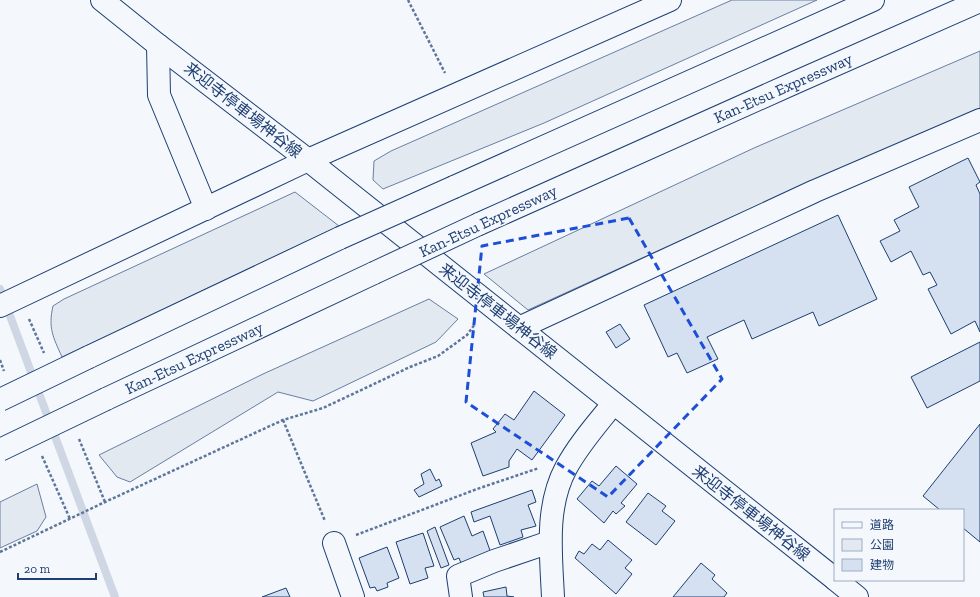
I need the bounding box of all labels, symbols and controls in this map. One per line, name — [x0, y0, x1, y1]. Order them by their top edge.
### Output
street label: Kan-Etsu Expressway — [711, 49, 856, 127]
street label: 来迎寺停車場神谷線 — [180, 58, 306, 162]
street label: Kan-Etsu Expressway — [416, 180, 561, 261]
street label: 来迎寺停車場神谷線 — [435, 259, 561, 363]
street label: Kan-Etsu Expressway — [122, 317, 267, 398]
street label: 来迎寺停車場神谷線 — [688, 461, 814, 565]
legend — [834, 509, 964, 581]
text: 道路 — [870, 518, 894, 532]
text: 公園 — [870, 538, 894, 552]
scale bar — [18, 555, 96, 581]
text: 建物 — [870, 558, 894, 572]
text: 20 m — [24, 562, 51, 576]

